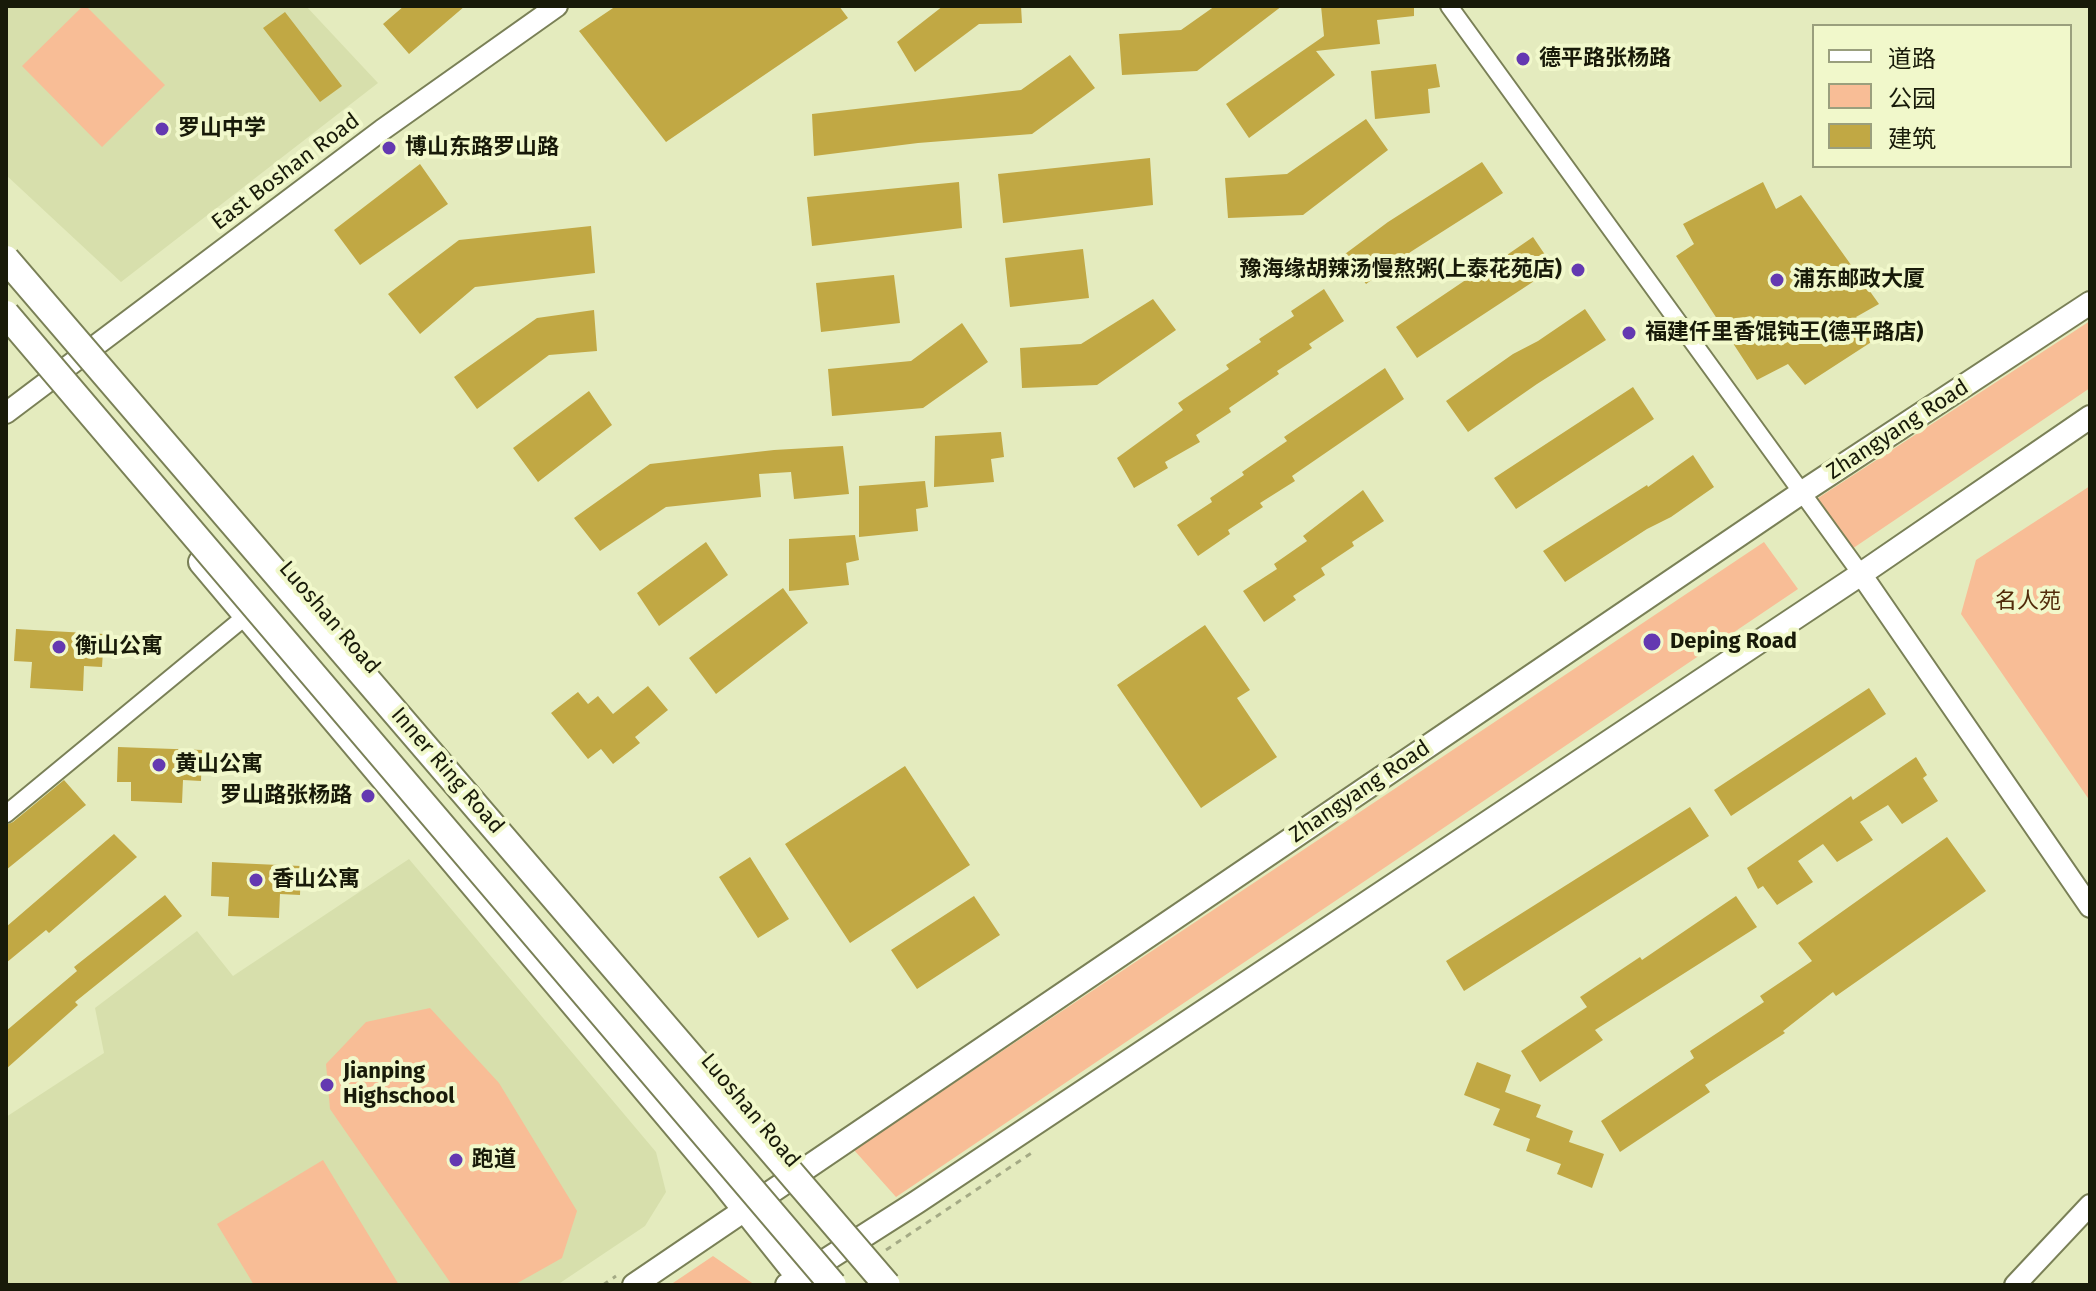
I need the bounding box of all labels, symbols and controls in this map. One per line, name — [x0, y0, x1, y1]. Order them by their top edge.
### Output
legend — [1812, 24, 2072, 168]
text: 道路 — [1888, 45, 1936, 73]
place label: 德平路张杨路 — [1539, 46, 1671, 72]
marker: 德平路张杨路 — [1514, 50, 1532, 68]
text: 公园 — [1888, 85, 1936, 113]
street label: East Boshan Road — [207, 108, 365, 236]
place label: 罗山中学 — [178, 116, 266, 142]
marker: 罗山中学 — [153, 120, 171, 138]
text: 建筑 — [1888, 125, 1936, 153]
place label: 博山东路罗山路 — [405, 135, 559, 161]
marker: 博山东路罗山路 — [380, 139, 398, 157]
place label: 豫海缘胡辣汤慢熬粥(上泰花苑店) — [1240, 257, 1562, 283]
marker: 豫海缘胡辣汤慢熬粥(上泰花苑店) — [1569, 261, 1587, 279]
place label: 浦东邮政大厦 — [1793, 267, 1925, 293]
marker: 浦东邮政大厦 — [1768, 271, 1786, 289]
place label: 福建仟里香馄钝王(德平路店) — [1645, 320, 1923, 346]
marker: 福建仟里香馄钝王(德平路店) — [1620, 324, 1638, 342]
street label: Zhangyang Road — [1822, 374, 1974, 486]
street label: Luoshan Road — [273, 556, 385, 680]
park label: 名人苑 — [1995, 589, 2061, 615]
place label: Deping Road — [1670, 629, 1797, 655]
marker: Deping Road — [1641, 631, 1663, 653]
place label: 衡山公寓 — [75, 634, 163, 660]
marker: 衡山公寓 — [50, 638, 68, 656]
street label: Inner Ring Road — [385, 702, 509, 840]
street label: Zhangyang Road — [1285, 735, 1435, 849]
place label: 黄山公寓 — [175, 752, 263, 778]
marker: 黄山公寓 — [150, 756, 168, 774]
place label: 罗山路张杨路 — [220, 783, 352, 809]
marker: 罗山路张杨路 — [359, 787, 377, 805]
place label: 香山公寓 — [272, 867, 360, 893]
marker: 香山公寓 — [247, 871, 265, 889]
street label: Luoshan Road — [695, 1049, 805, 1173]
place label: Jianping Highschool — [343, 1059, 455, 1110]
marker: Jianping Highschool — [318, 1076, 336, 1094]
place label: 跑道 — [472, 1147, 516, 1173]
marker: 跑道 — [447, 1151, 465, 1169]

